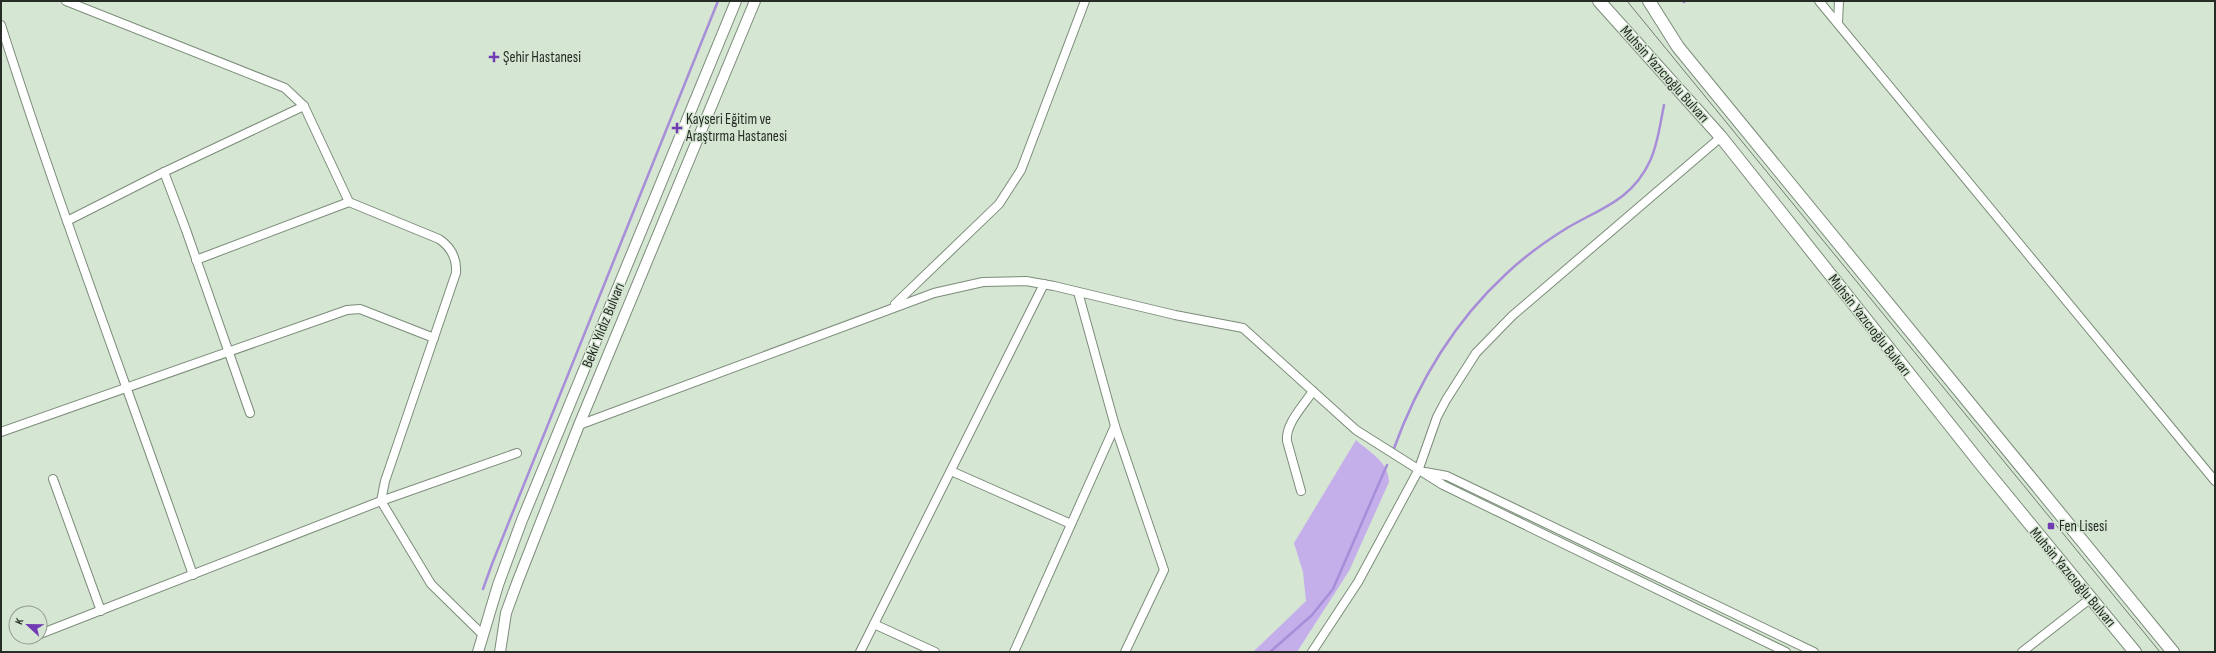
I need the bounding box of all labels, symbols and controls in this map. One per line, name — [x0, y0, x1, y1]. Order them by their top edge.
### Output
street label: Muhsin Yazıcıoğlu Bulvarı — [1616, 22, 1713, 127]
place label: Şehir Hastanesi — [503, 48, 581, 67]
marker: Şehir Hastanesi — [488, 51, 500, 63]
place label: Kayseri Eğitim ve Araştırma Hastanesi — [685, 110, 787, 146]
marker: Kayseri Eğitim ve Araştırma Hastanesi — [671, 122, 683, 134]
street label: Muhsin Yazıcıoğlu Bulvarı — [1824, 270, 1915, 380]
street label: Bekir Yıldız Bulvarı — [578, 280, 629, 371]
place label: Fen Lisesi — [2059, 517, 2107, 536]
marker: Fen Lisesi — [2046, 521, 2056, 531]
street label: Muhsin Yazıcıoğlu Bulvarı — [2025, 523, 2120, 631]
north arrow — [8, 605, 48, 645]
text: K — [12, 616, 26, 626]

